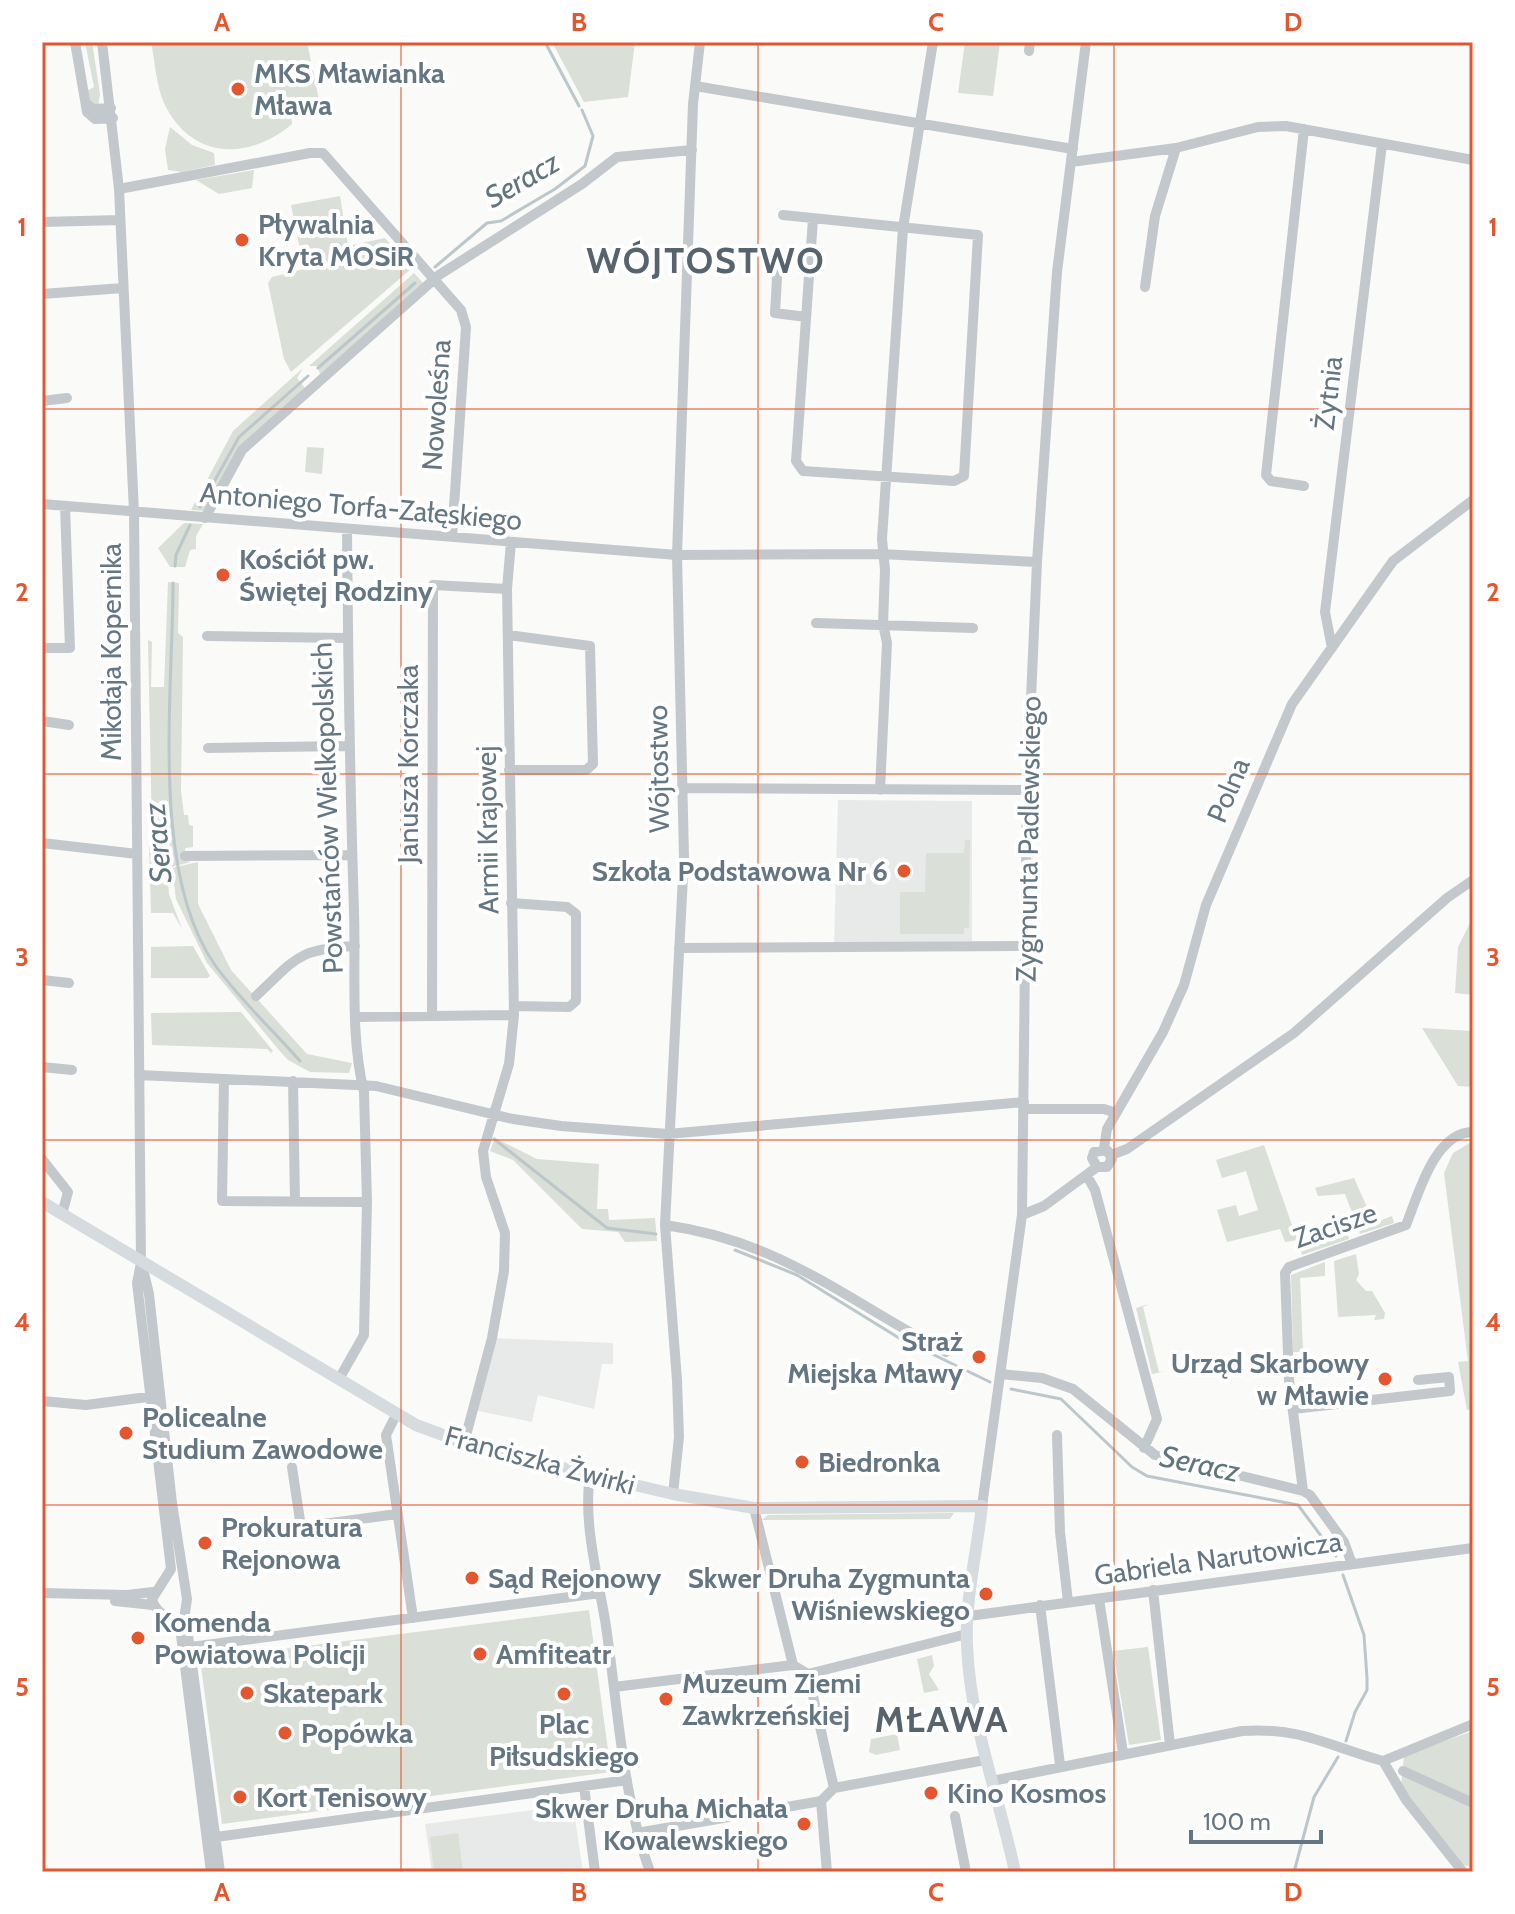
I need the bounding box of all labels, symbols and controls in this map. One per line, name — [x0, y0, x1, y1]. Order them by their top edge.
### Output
text: A — [214, 6, 231, 38]
text: B — [571, 6, 587, 38]
text: C — [928, 6, 944, 38]
text: D — [1284, 6, 1302, 38]
place label: MKS Mławianka Mława — [254, 56, 445, 122]
marker: MKS Mławianka Mława — [229, 80, 247, 98]
water label: Seracz — [478, 143, 567, 216]
place label: Pływalnia Kryta MOSiR — [258, 207, 415, 273]
text: 1 — [17, 211, 27, 243]
text: 1 — [1488, 211, 1498, 243]
marker: Pływalnia Kryta MOSiR — [233, 231, 251, 249]
district label: WÓJTOSTWO — [586, 238, 826, 282]
street label: Nowoleśna — [414, 338, 458, 472]
street label: Żytnia — [1307, 354, 1349, 432]
street label: Antoniego Torfa-Załęskiego — [199, 475, 523, 537]
street label: Mikołaja Kopernika — [94, 542, 128, 761]
place label: Kościół pw. Świętej Rodziny — [239, 542, 433, 608]
marker: Kościół pw. Świętej Rodziny — [214, 566, 232, 584]
text: 2 — [15, 576, 29, 608]
text: 2 — [1486, 576, 1500, 608]
street label: Powstańców Wielkopolskich — [304, 642, 350, 974]
street label: Janusza Korczaka — [391, 664, 425, 865]
street label: Zygmunta Padlewskiego — [1009, 696, 1047, 982]
street label: Wójtostwo — [640, 705, 676, 833]
street label: Armii Krajowej — [469, 746, 505, 914]
street label: Polna — [1199, 752, 1257, 827]
water label: Seracz — [135, 800, 179, 885]
place label: Szkoła Podstawowa Nr 6 — [592, 854, 888, 888]
marker: Szkoła Podstawowa Nr 6 — [895, 862, 913, 880]
text: 3 — [15, 941, 29, 973]
text: 3 — [1486, 941, 1500, 973]
street label: Zacisze — [1289, 1195, 1381, 1255]
text: 4 — [14, 1306, 30, 1338]
text: 4 — [1485, 1306, 1501, 1338]
place label: Straż Miejska Mławy — [787, 1324, 963, 1390]
place label: Urząd Skarbowy w Mławie — [1171, 1346, 1369, 1412]
marker: Straż Miejska Mławy — [970, 1348, 988, 1366]
marker: Urząd Skarbowy w Mławie — [1376, 1370, 1394, 1388]
place label: Policealne Studium Zawodowe — [142, 1400, 383, 1466]
street label: Franciszka Żwirki — [441, 1418, 639, 1502]
marker: Policealne Studium Zawodowe — [117, 1424, 135, 1442]
water label: Seracz — [1157, 1437, 1244, 1490]
place label: Biedronka — [818, 1445, 940, 1479]
marker: Biedronka — [793, 1453, 811, 1471]
place label: Prokuratura Rejonowa — [221, 1510, 362, 1576]
street label: Gabriela Narutowicza — [1092, 1524, 1345, 1592]
marker: Prokuratura Rejonowa — [196, 1534, 214, 1552]
place label: Sąd Rejonowy — [488, 1561, 661, 1595]
place label: Skwer Druha Zygmunta Wiśniewskiego — [688, 1561, 970, 1627]
marker: Sąd Rejonowy — [463, 1569, 481, 1587]
marker: Skwer Druha Zygmunta Wiśniewskiego — [977, 1585, 995, 1603]
place label: Komenda Powiatowa Policji — [154, 1605, 365, 1671]
marker: Komenda Powiatowa Policji — [129, 1629, 147, 1647]
place label: Amfiteatr — [496, 1637, 612, 1671]
marker: Amfiteatr — [471, 1645, 489, 1663]
place label: Muzeum Ziemi Zawkrzeńskiej — [682, 1666, 861, 1732]
text: 5 — [15, 1671, 29, 1703]
text: 5 — [1486, 1671, 1500, 1703]
place label: Skatepark — [263, 1676, 383, 1710]
marker: Skatepark — [238, 1684, 256, 1702]
marker: Plac Piłsudskiego — [555, 1685, 573, 1703]
marker: Muzeum Ziemi Zawkrzeńskiej — [657, 1690, 675, 1708]
district label: MŁAWA — [874, 1697, 1010, 1741]
place label: Plac Piłsudskiego — [489, 1707, 639, 1773]
place label: Popówka — [301, 1716, 413, 1750]
marker: Popówka — [276, 1724, 294, 1742]
place label: Kino Kosmos — [947, 1776, 1106, 1810]
place label: Kort Tenisowy — [256, 1780, 427, 1814]
marker: Kino Kosmos — [922, 1784, 940, 1802]
marker: Kort Tenisowy — [231, 1788, 249, 1806]
place label: Skwer Druha Michała Kowalewskiego — [535, 1791, 788, 1857]
scale bar — [1191, 1794, 1321, 1844]
text: 100 m — [1203, 1807, 1271, 1836]
marker: Skwer Druha Michała Kowalewskiego — [795, 1815, 813, 1833]
text: A — [214, 1876, 231, 1908]
text: B — [571, 1876, 587, 1908]
text: C — [928, 1876, 944, 1908]
text: D — [1284, 1876, 1302, 1908]

